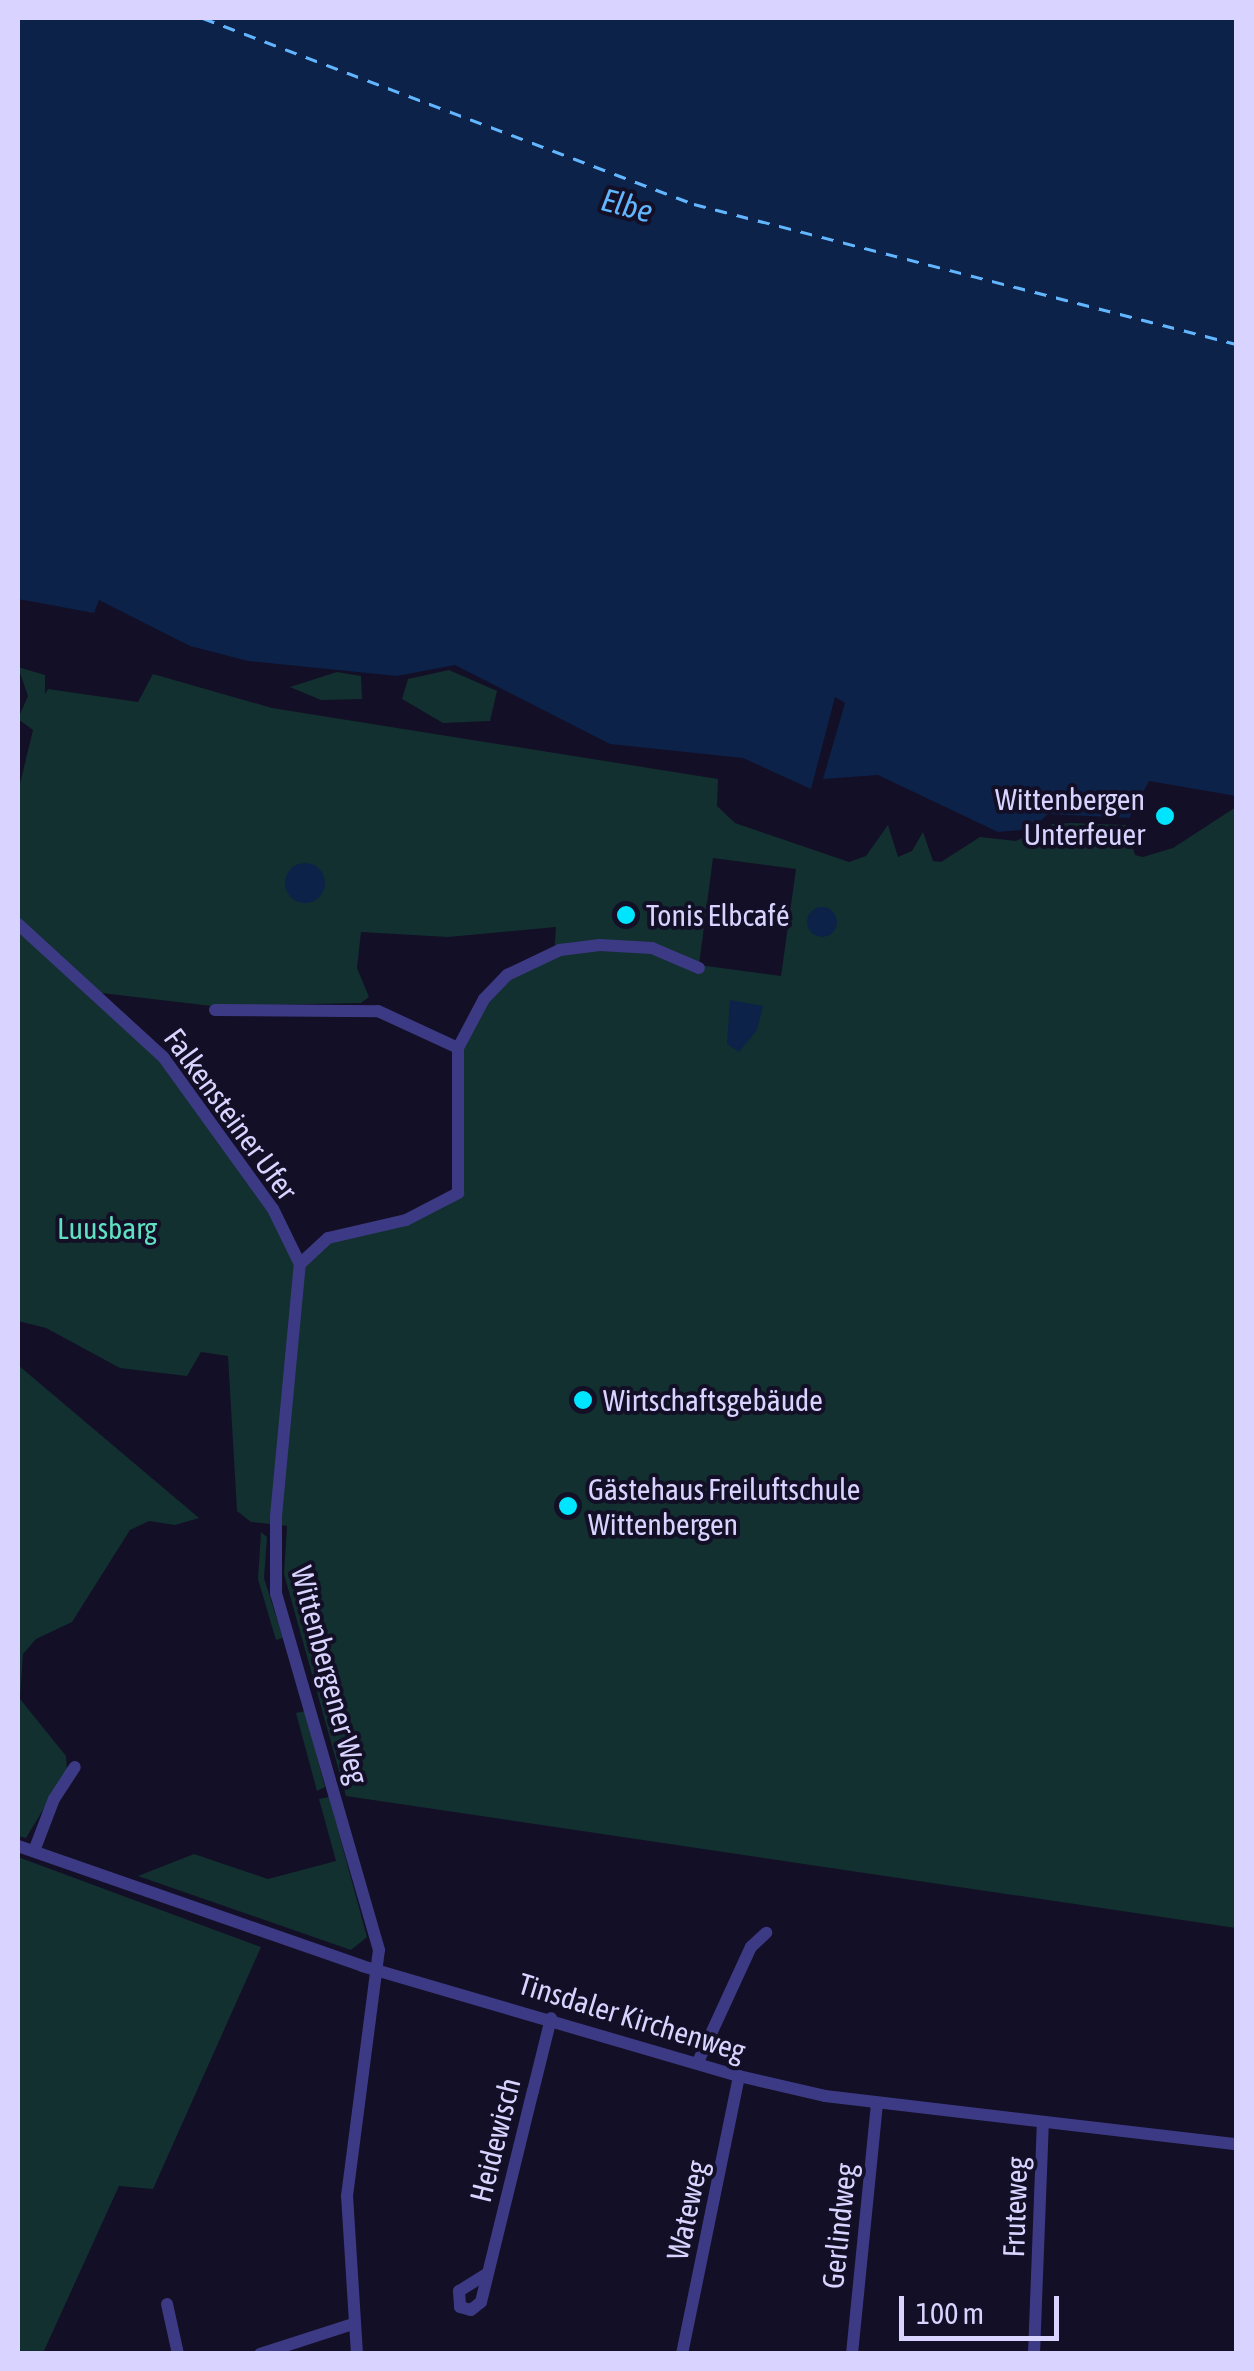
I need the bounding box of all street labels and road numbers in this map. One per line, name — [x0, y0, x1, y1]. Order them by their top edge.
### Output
street label: Falkensteiner Ufer — [157, 1021, 305, 1207]
street label: Wittenbergener Weg — [284, 1562, 376, 1788]
street label: Tinsdaler Kirchenweg — [514, 1965, 750, 2069]
street label: Heidewisch — [462, 2074, 528, 2206]
street label: Fruteweg — [995, 2156, 1035, 2258]
street label: Wateweg — [659, 2157, 715, 2263]
street label: Gerlindweg — [815, 2161, 863, 2291]

